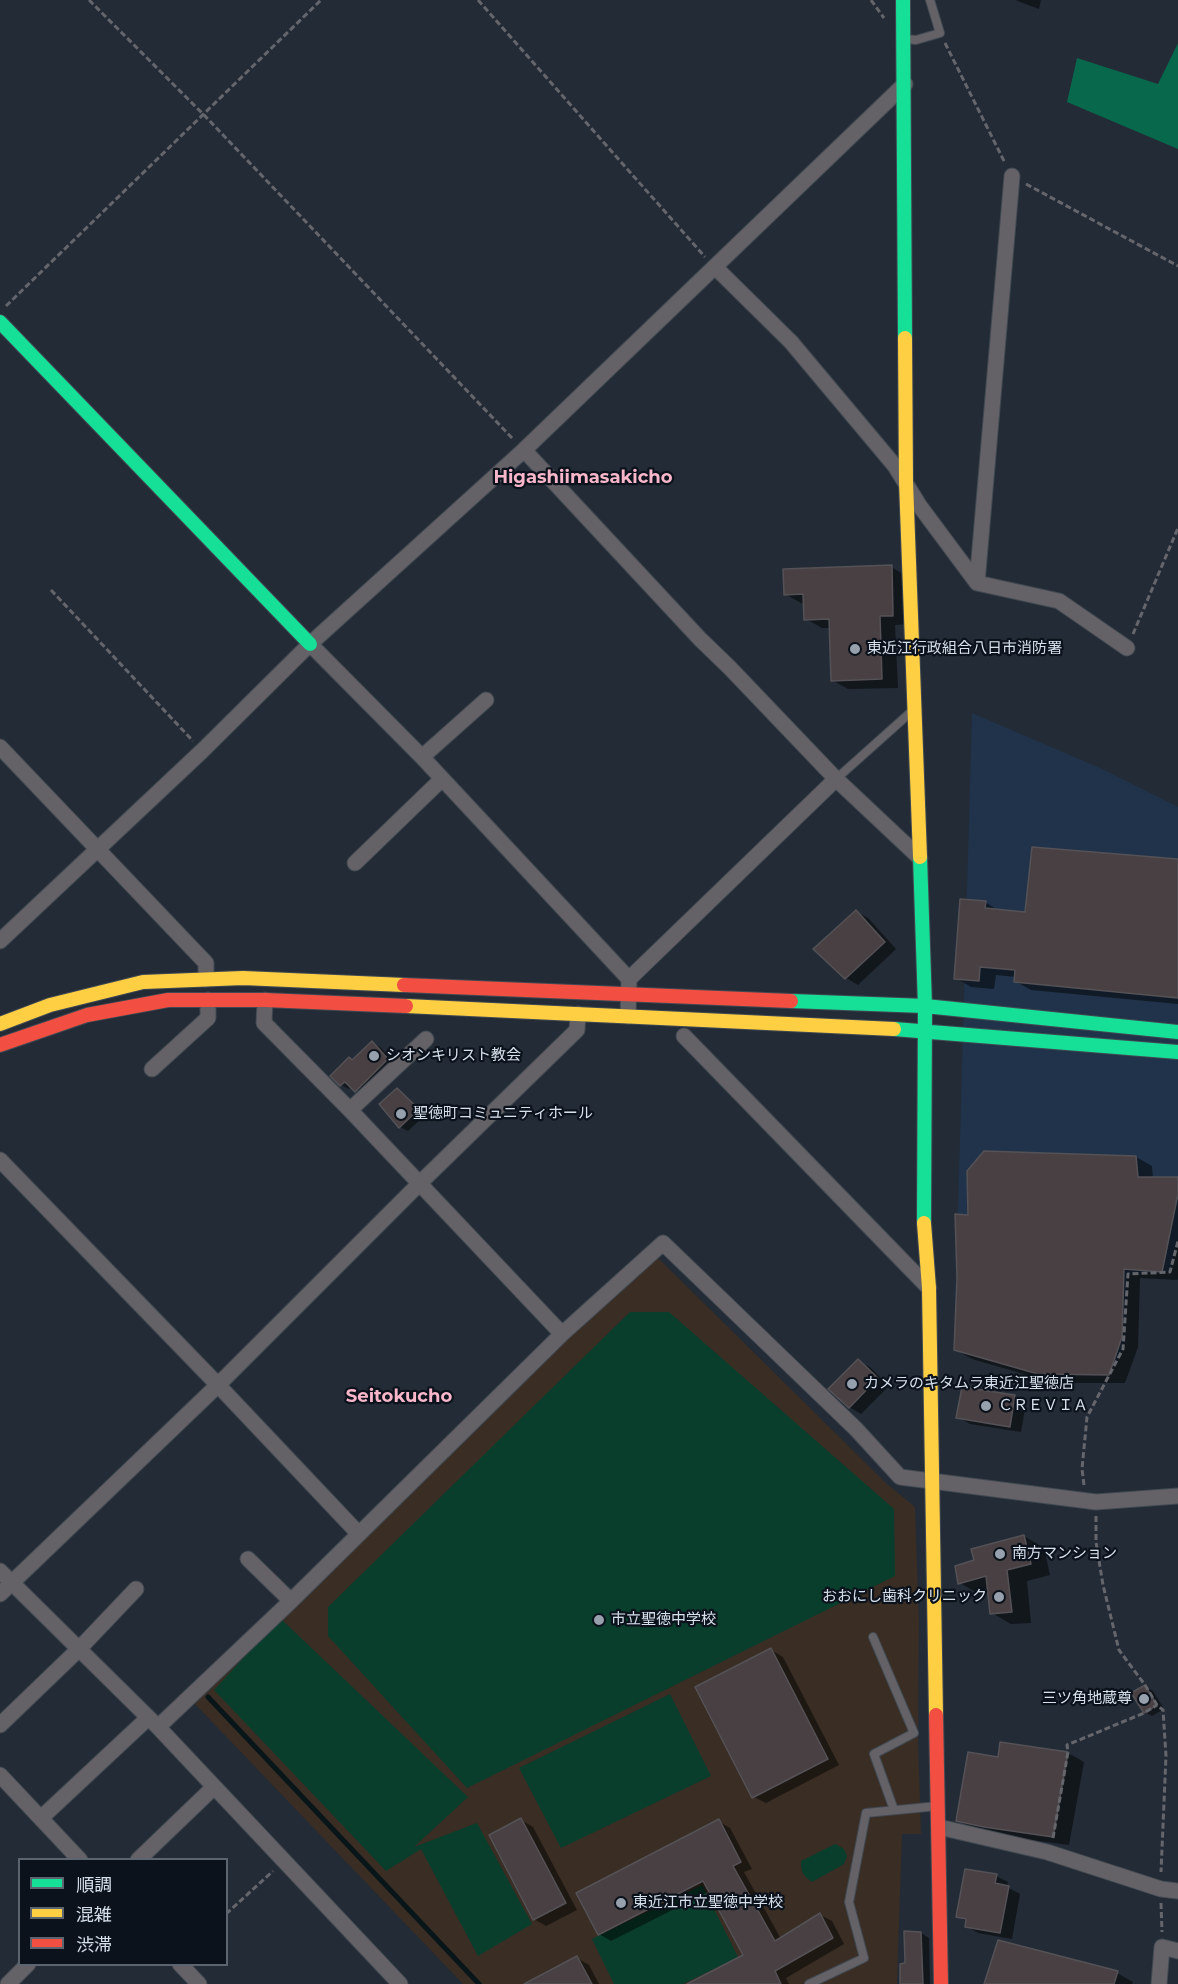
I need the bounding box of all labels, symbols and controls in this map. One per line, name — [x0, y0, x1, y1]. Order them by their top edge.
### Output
district label: Higashiimasakicho — [493, 467, 673, 489]
place label: 東近江行政組合八日市消防署 — [867, 640, 1062, 658]
marker: 東近江行政組合八日市消防署 — [848, 642, 862, 656]
place label: シオンキリスト教会 — [386, 1047, 521, 1065]
marker: シオンキリスト教会 — [367, 1049, 381, 1063]
place label: 聖徳町コミュニティホール — [413, 1105, 593, 1123]
marker: 聖徳町コミュニティホール — [394, 1107, 408, 1121]
place label: カメラのキタムラ東近江聖徳店 — [864, 1375, 1074, 1393]
marker: カメラのキタムラ東近江聖徳店 — [845, 1377, 859, 1391]
district label: Seitokucho — [346, 1386, 452, 1408]
place label: ＣＲＥＶＩＡ — [998, 1397, 1088, 1415]
marker: ＣＲＥＶＩＡ — [979, 1399, 993, 1413]
place label: 南方マンション — [1012, 1545, 1117, 1563]
marker: 南方マンション — [993, 1547, 1007, 1561]
place label: おおにし歯科クリニック — [822, 1588, 987, 1606]
marker: おおにし歯科クリニック — [992, 1590, 1006, 1604]
place label: 市立聖徳中学校 — [611, 1611, 716, 1629]
marker: 市立聖徳中学校 — [592, 1613, 606, 1627]
place label: 三ツ角地蔵尊 — [1042, 1690, 1132, 1708]
marker: 三ツ角地蔵尊 — [1137, 1692, 1151, 1706]
legend — [18, 1858, 228, 1966]
text: 順調 — [76, 1874, 112, 1896]
place label: 東近江市立聖徳中学校 — [633, 1894, 783, 1912]
marker: 東近江市立聖徳中学校 — [614, 1896, 628, 1910]
text: 混雑 — [76, 1904, 112, 1926]
text: 渋滞 — [76, 1934, 112, 1956]

